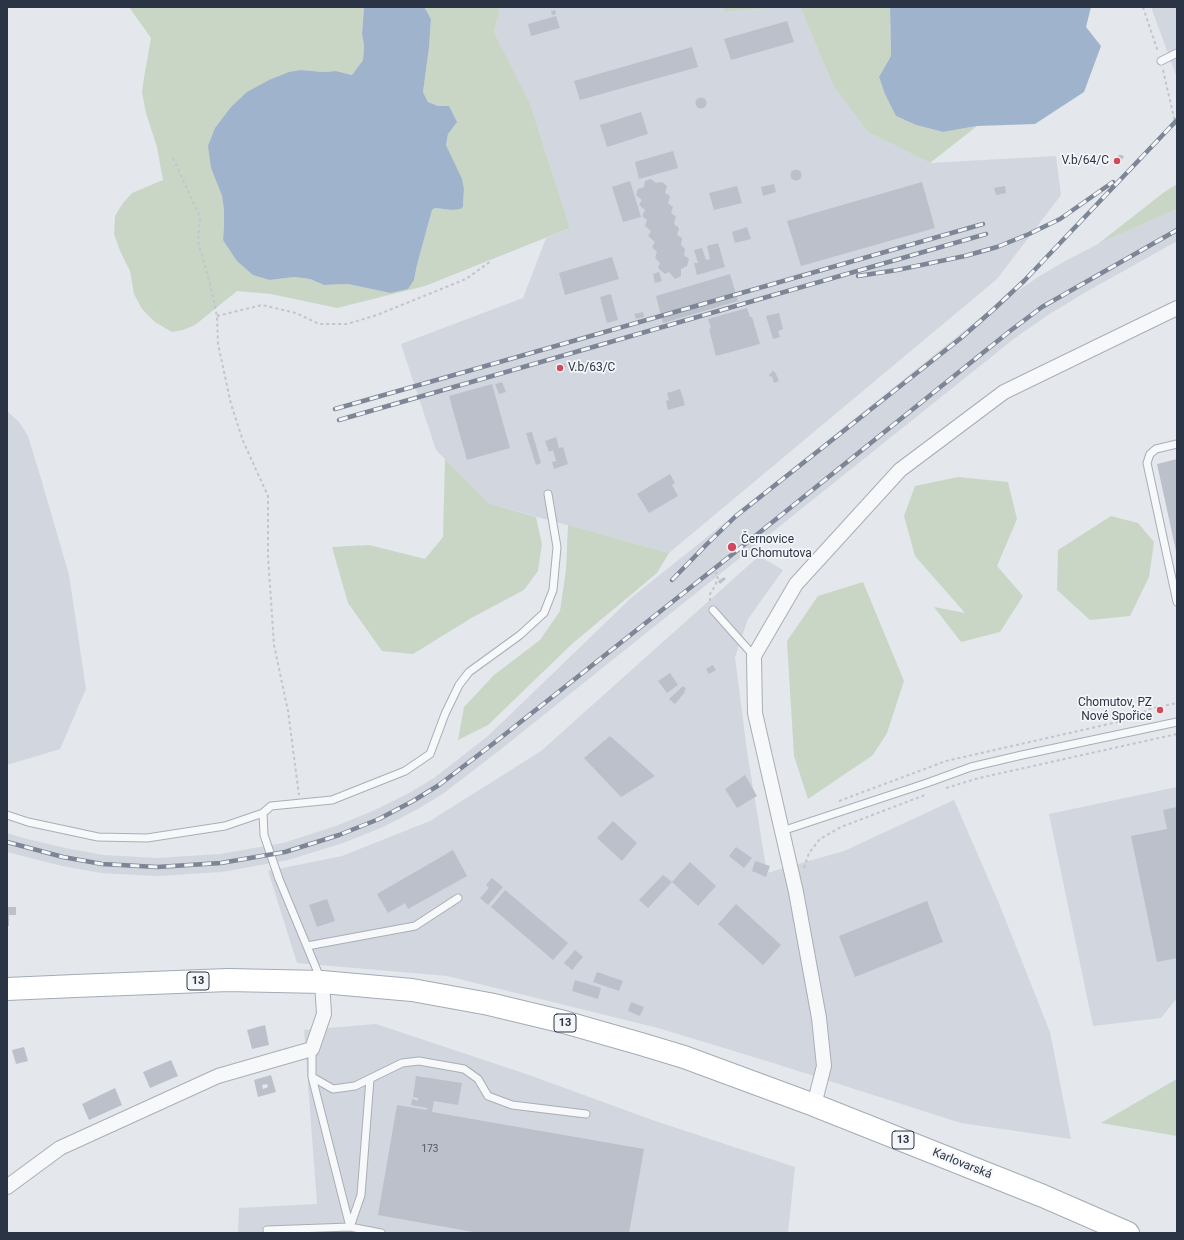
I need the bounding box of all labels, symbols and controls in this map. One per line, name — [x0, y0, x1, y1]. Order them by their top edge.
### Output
place label: V.b/64/C — [1062, 154, 1109, 168]
marker: V.b/64/C — [1112, 156, 1122, 166]
place label: V.b/63/C — [568, 361, 615, 375]
marker: V.b/63/C — [555, 363, 565, 373]
place label: Černovice u Chomutova — [741, 533, 812, 561]
marker: Černovice u Chomutova — [726, 541, 738, 553]
place label: Chomutov, PZ Nové Spořice — [1078, 696, 1152, 724]
marker: Chomutov, PZ Nové Spořice — [1155, 705, 1165, 715]
road number: 13 — [187, 972, 209, 990]
road number: 13 — [554, 1014, 576, 1032]
road number: 13 — [892, 1131, 914, 1149]
house number: 173 — [422, 1143, 438, 1155]
street label: Karlovarská — [930, 1146, 994, 1182]

